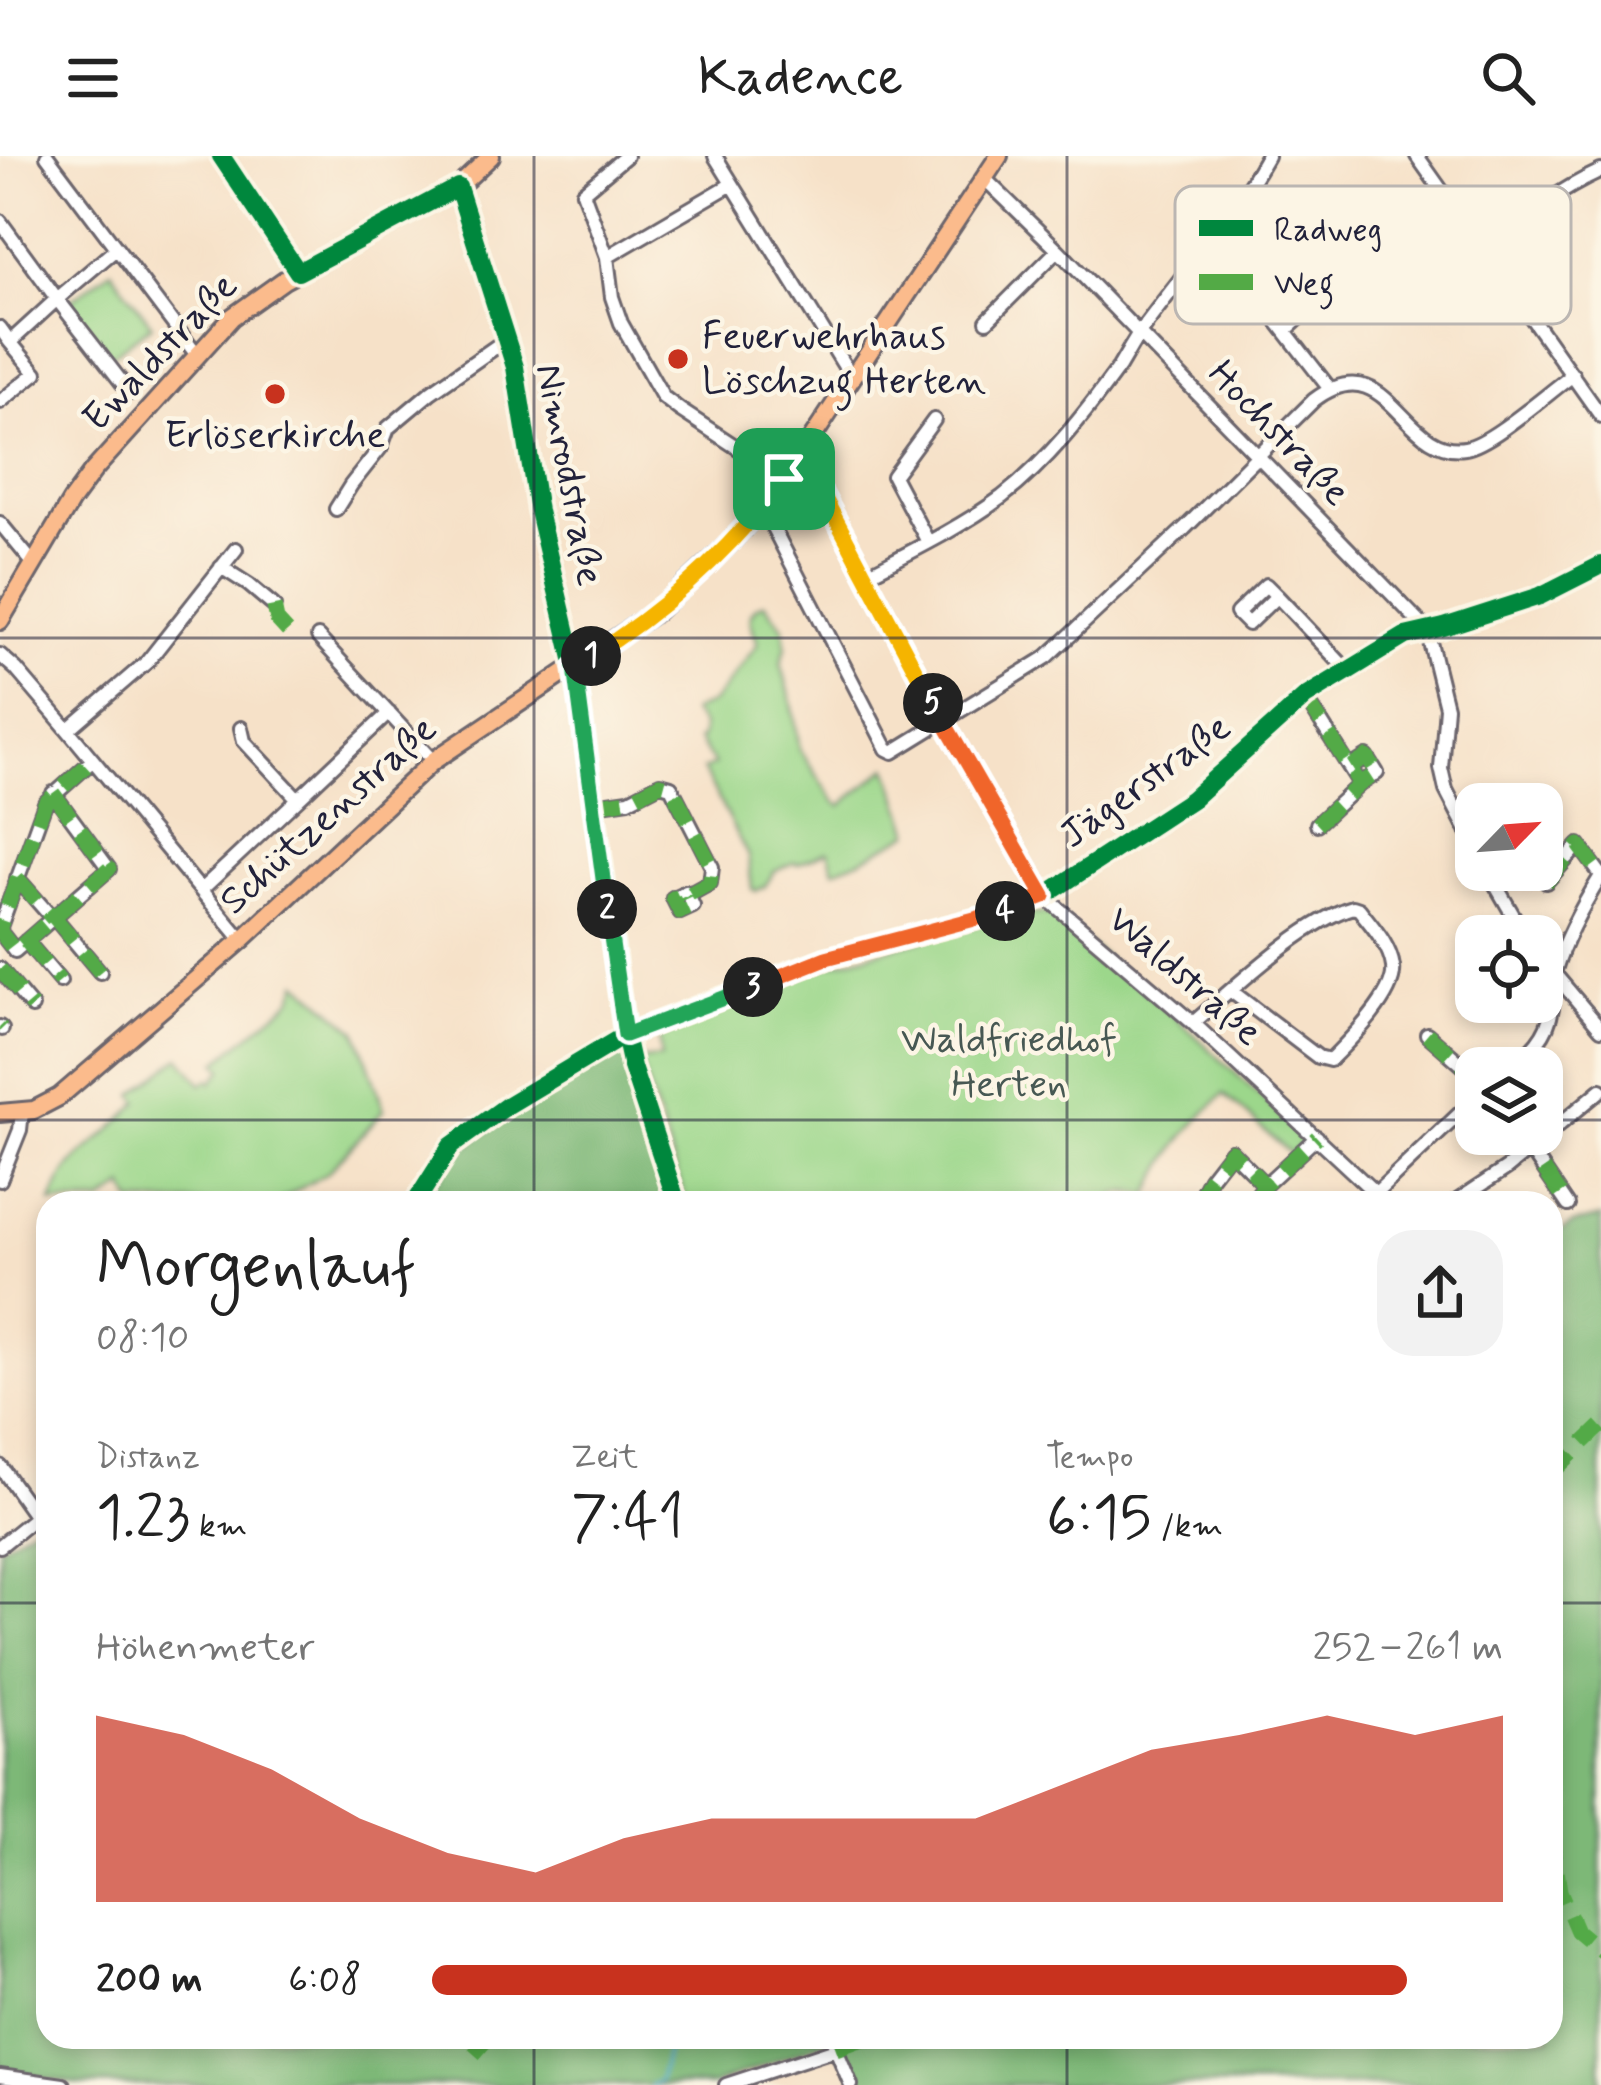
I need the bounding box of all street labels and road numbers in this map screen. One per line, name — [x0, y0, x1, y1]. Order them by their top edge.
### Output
street label: Ewaldstraße — [72, 262, 250, 444]
street label: Hochstraße — [1196, 350, 1360, 518]
street label: Nimrodstraße — [522, 360, 614, 590]
street label: Jägerstraße — [1051, 703, 1241, 861]
street label: Schützenstraße — [210, 705, 448, 927]
street label: Waldstraße — [1096, 896, 1272, 1058]

